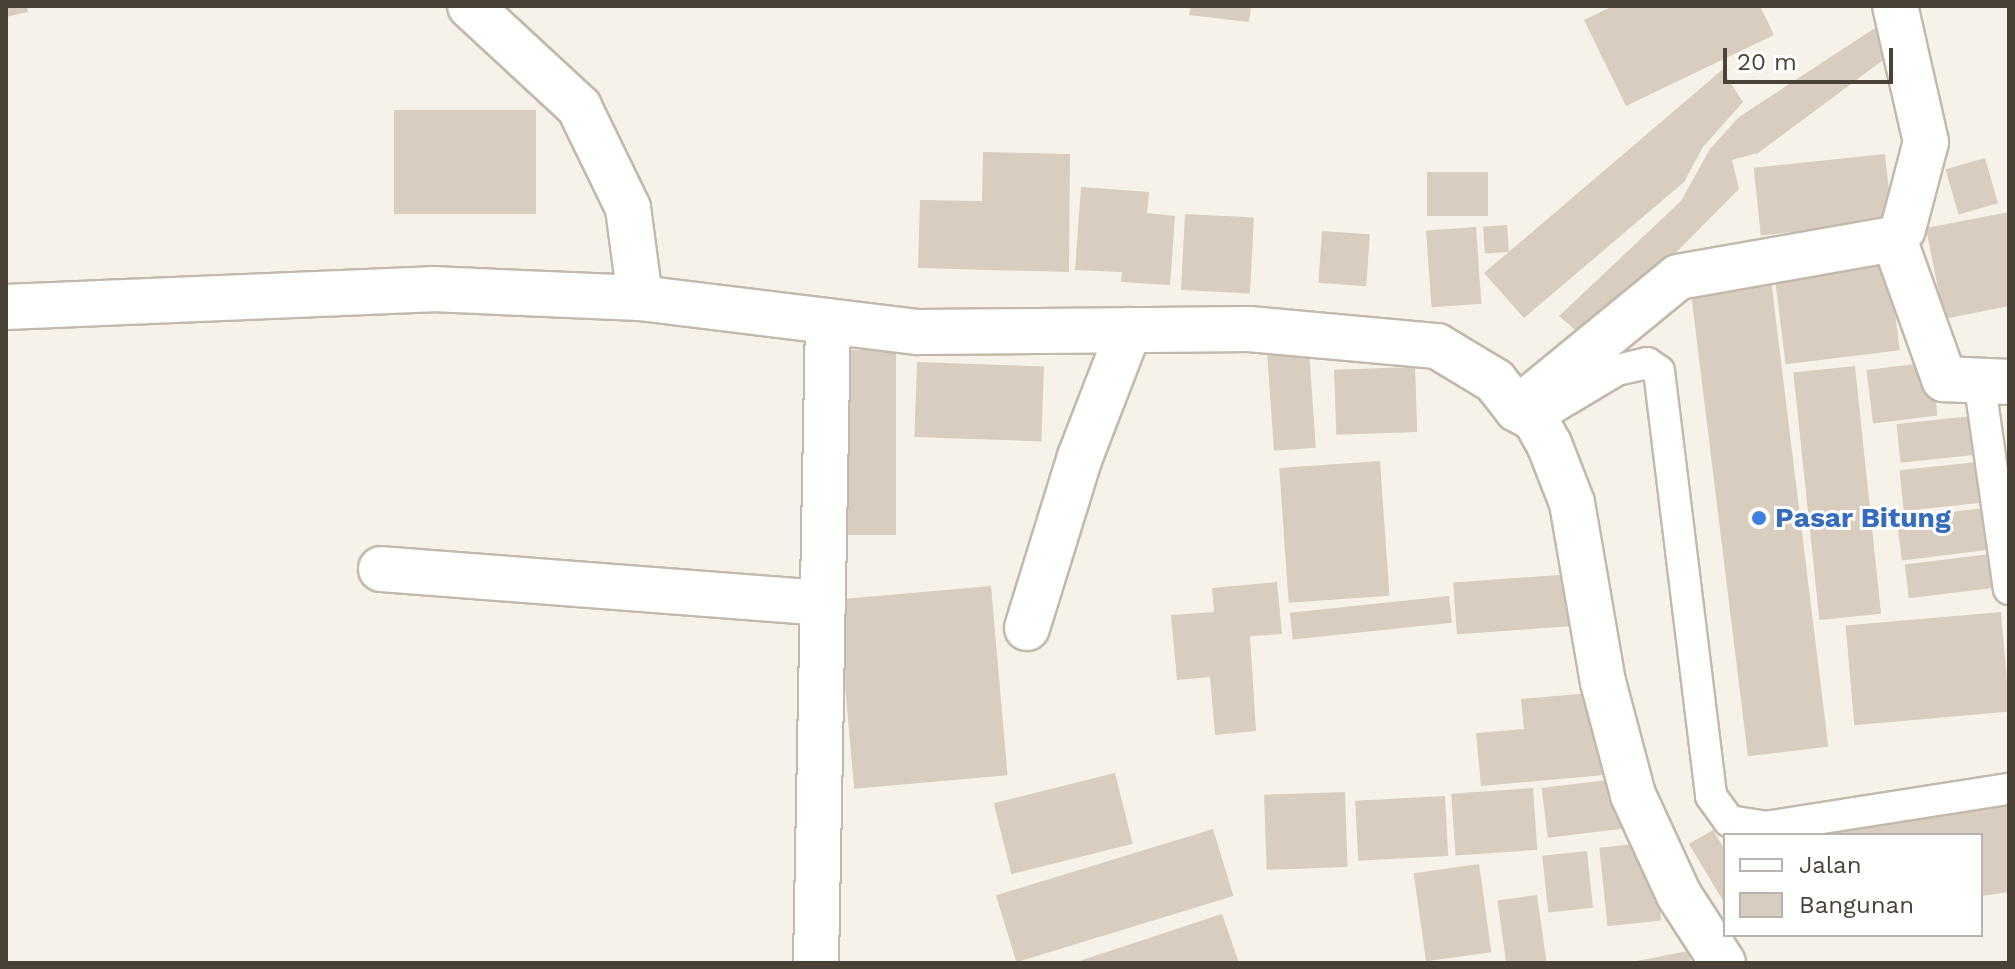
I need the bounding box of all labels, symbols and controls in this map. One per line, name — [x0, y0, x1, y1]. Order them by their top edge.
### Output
scale bar — [1727, 32, 1897, 82]
text: 20 m — [1737, 48, 1797, 76]
place label: Pasar Bitung — [1775, 501, 1951, 535]
marker: Pasar Bitung — [1750, 509, 1768, 527]
legend — [1723, 833, 1983, 937]
text: Jalan — [1799, 851, 1862, 879]
text: Bangunan — [1799, 891, 1914, 919]

